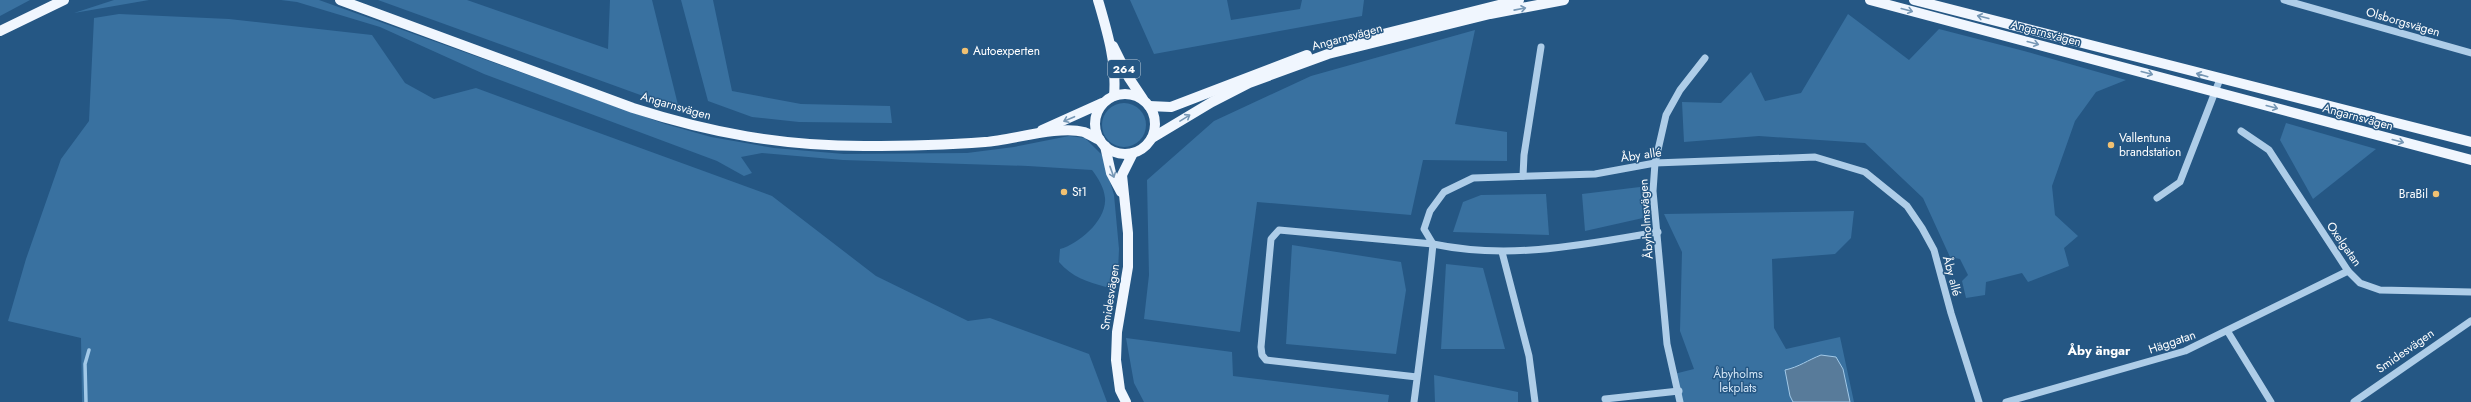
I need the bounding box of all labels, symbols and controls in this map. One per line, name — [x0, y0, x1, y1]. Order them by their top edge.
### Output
street label: Olsborgsvägen — [2364, 3, 2442, 41]
one-way arrow — [1513, 4, 1526, 12]
one-way arrow — [1901, 7, 1914, 14]
one-way arrow — [1977, 13, 1990, 20]
street label: Angarnsvägen — [2009, 15, 2083, 51]
street label: Angarnsvägen — [1310, 19, 1384, 55]
one-way arrow — [2026, 40, 2039, 47]
place label: Autoexperten — [973, 42, 1040, 60]
marker: Autoexperten — [960, 46, 970, 56]
road number: 264 — [1108, 60, 1140, 78]
one-way arrow — [2140, 70, 2153, 78]
one-way arrow — [2196, 70, 2209, 78]
street label: Angarnsvägen — [639, 87, 713, 125]
street label: Angarnsvägen — [2321, 99, 2395, 135]
one-way arrow — [2265, 104, 2278, 112]
one-way arrow — [1179, 114, 1191, 122]
one-way arrow — [1064, 116, 1076, 124]
place label: Vallentuna brandstation — [2119, 129, 2181, 161]
one-way arrow — [2391, 138, 2404, 145]
marker: Vallentuna brandstation — [2106, 140, 2116, 150]
street label: Åby allé — [1619, 143, 1663, 167]
one-way arrow — [1108, 165, 1116, 177]
street label: Åbyholmsvägen — [1634, 178, 1658, 260]
place label: St1 — [1072, 183, 1087, 201]
place label: BraBil — [2399, 185, 2428, 203]
marker: St1 — [1059, 187, 1069, 197]
marker: BraBil — [2431, 189, 2441, 199]
street label: Oxelgatan — [2322, 218, 2366, 270]
street label: Åby allé — [1938, 254, 1966, 298]
street label: Smidesvägen — [1096, 262, 1124, 332]
street label: Smidesvägen — [2372, 324, 2438, 378]
street label: Häggatan — [2146, 326, 2198, 358]
district label: Åby ängar — [2067, 341, 2131, 360]
park label: Åbyholms lekplats — [1713, 365, 1763, 397]

